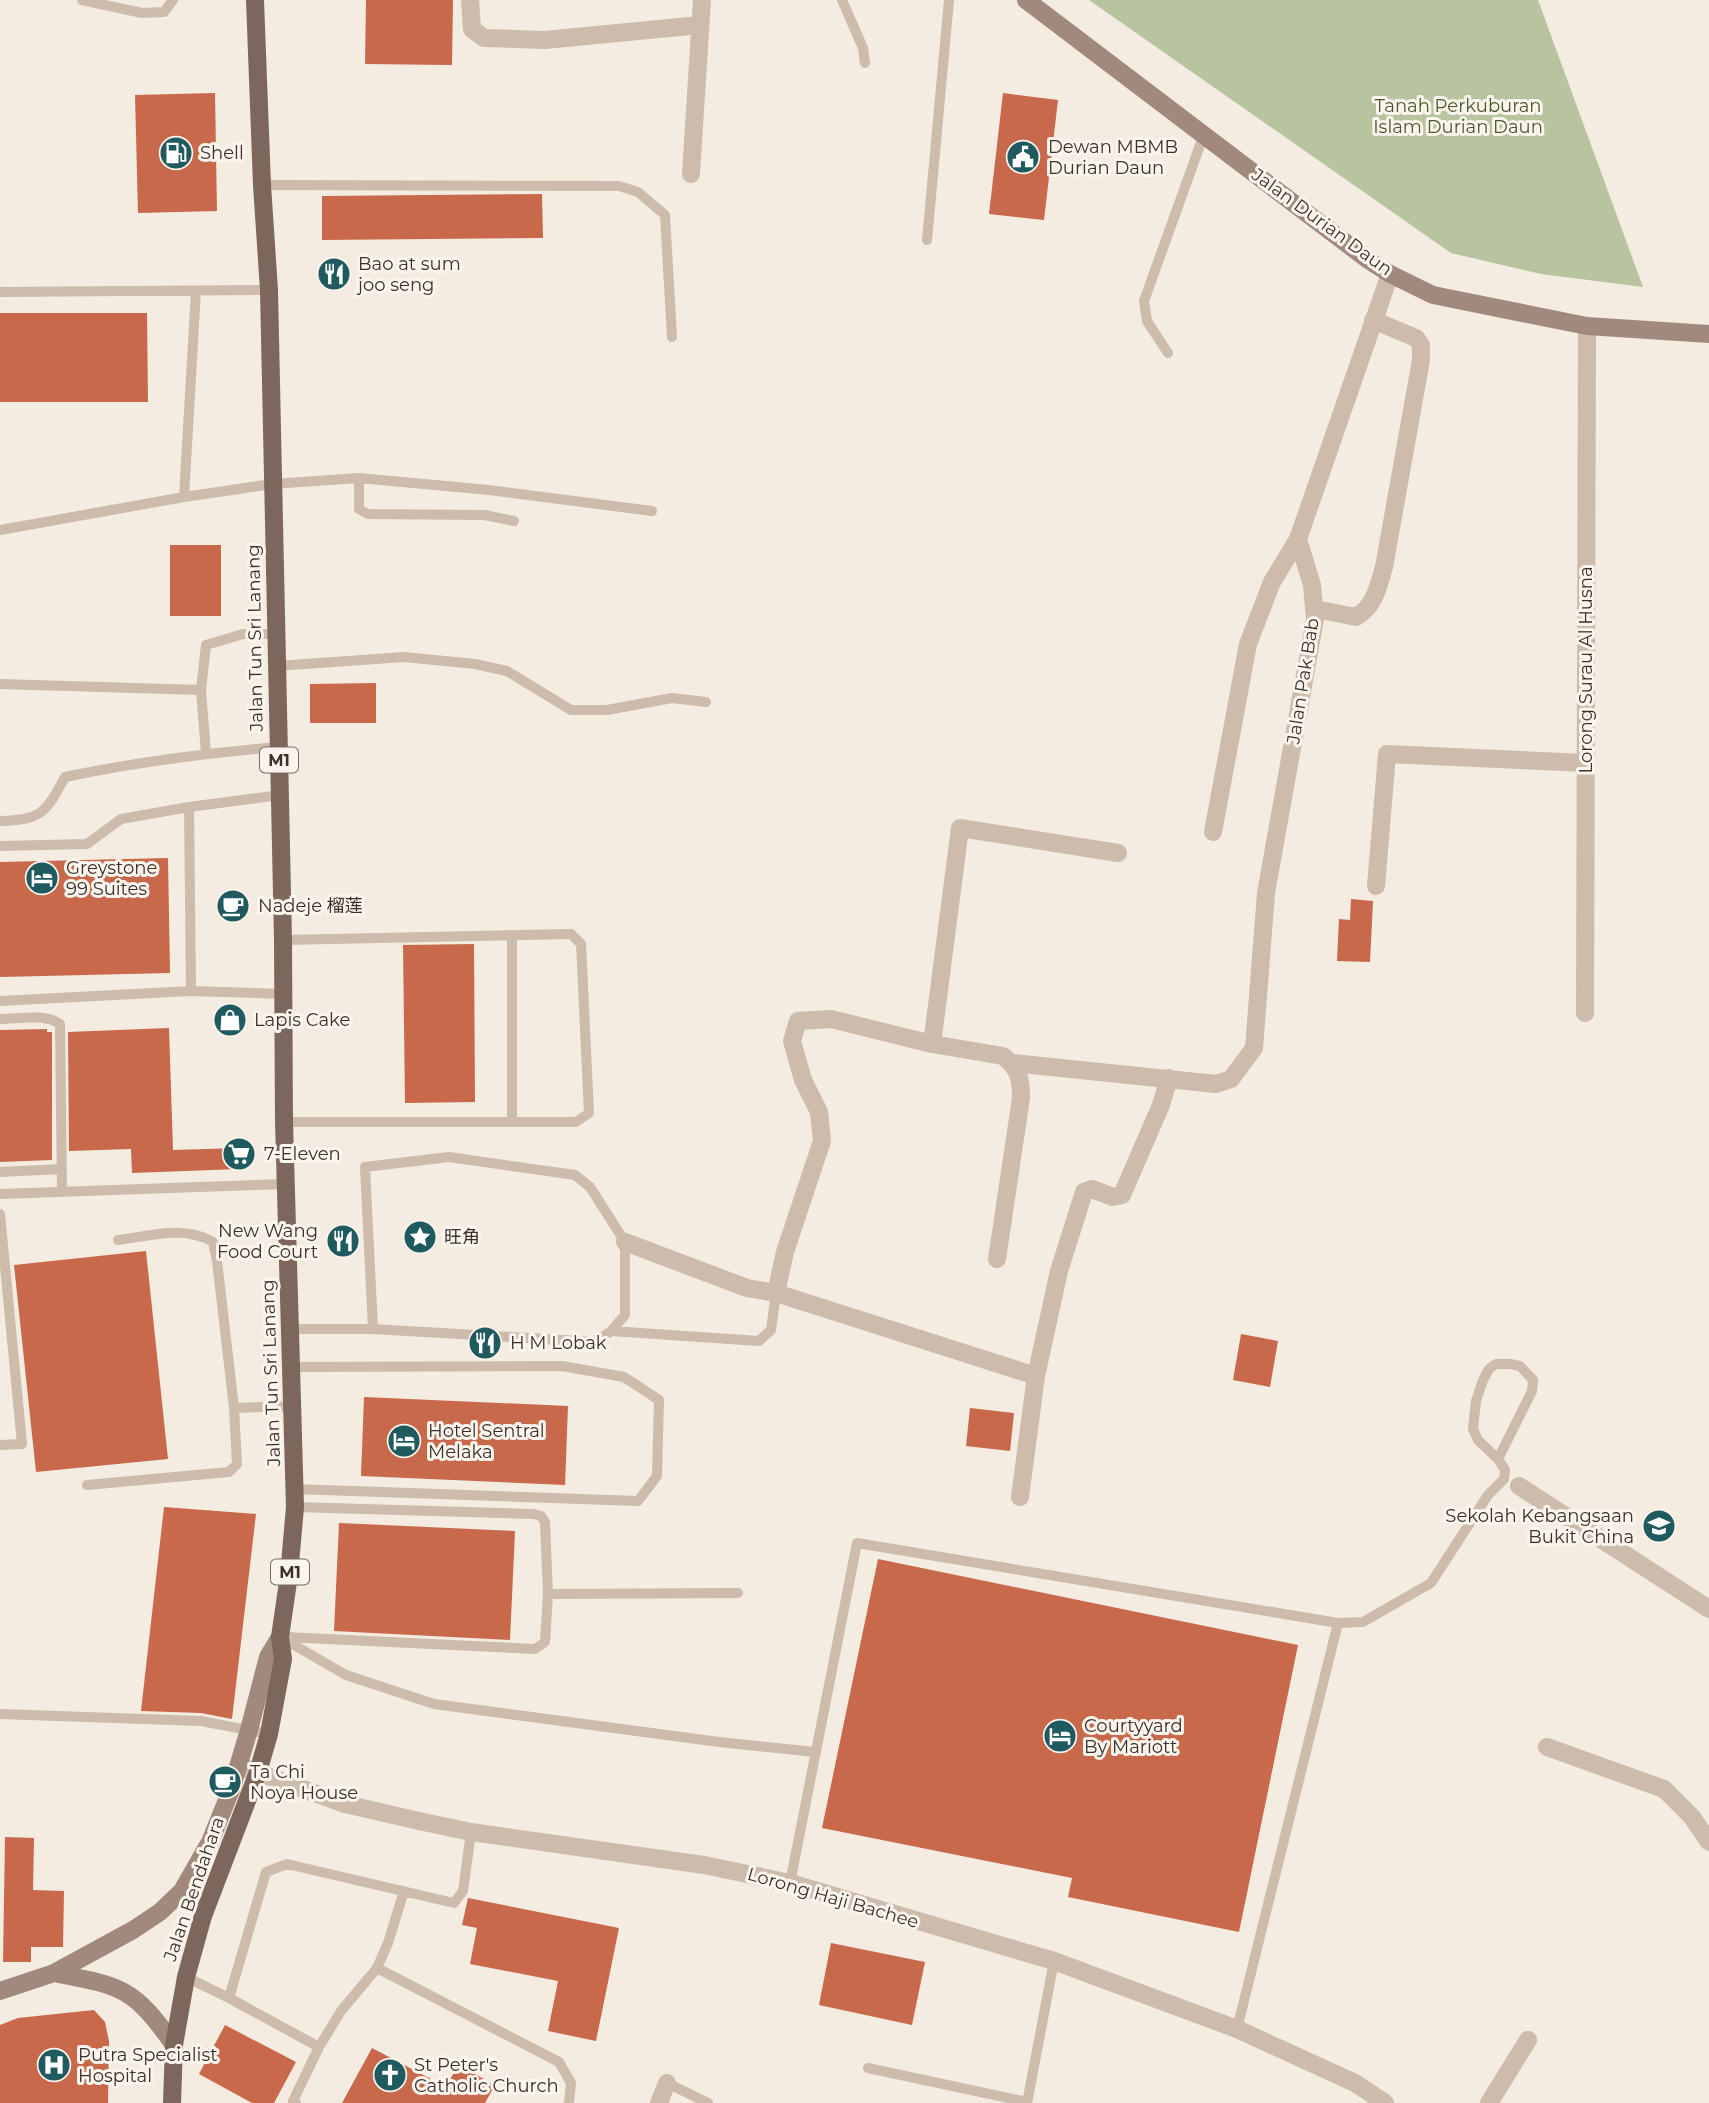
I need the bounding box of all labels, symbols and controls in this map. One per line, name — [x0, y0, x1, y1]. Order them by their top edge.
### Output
park label: Tanah Perkuburan Islam Durian Daun — [1373, 95, 1543, 138]
fuel station icon: Shell — [157, 134, 195, 172]
place label: Dewan MBMB Durian Daun — [1048, 136, 1178, 179]
public building icon: Dewan MBMB Durian Daun — [1004, 138, 1042, 176]
place label: Shell — [200, 142, 244, 164]
street label: Jalan Durian Daun — [1247, 163, 1396, 280]
place label: Bao at sum joo seng — [356, 253, 461, 296]
restaurant icon: Bao at sum joo seng — [315, 255, 353, 293]
street label: Jalan Tun Sri Lanang — [242, 544, 268, 733]
street label: Lorong Surau Al Husna — [1575, 566, 1597, 774]
street label: Jalan Pak Bab — [1282, 616, 1324, 746]
road number: M1 — [260, 748, 298, 772]
place label: Greystone 99 Suites — [66, 857, 158, 900]
hotel icon: Greystone 99 Suites — [23, 859, 61, 897]
cafe icon: Nadeje 榴莲 — [214, 887, 252, 925]
place label: Nadeje 榴莲 — [258, 895, 363, 917]
shop icon: Lapis Cake — [211, 1001, 249, 1039]
place label: Lapis Cake — [254, 1009, 350, 1031]
supermarket icon: 7-Eleven — [220, 1135, 258, 1173]
place label: 7-Eleven — [264, 1143, 341, 1165]
place icon: 旺角 — [401, 1218, 439, 1256]
place label: New Wang Food Court — [217, 1220, 318, 1263]
restaurant icon: New Wang Food Court — [324, 1222, 362, 1260]
place label: 旺角 — [444, 1226, 480, 1248]
street label: Jalan Tun Sri Lanang — [257, 1279, 285, 1468]
restaurant icon: H M Lobak — [466, 1324, 504, 1362]
place label: H M Lobak — [510, 1332, 607, 1354]
place label: Hotel Sentral Melaka — [428, 1420, 545, 1463]
hotel icon: Hotel Sentral Melaka — [385, 1422, 423, 1460]
place label: Sekolah Kebangsaan Bukit China — [1445, 1505, 1634, 1548]
school or university icon: Sekolah Kebangsaan Bukit China — [1640, 1507, 1678, 1545]
road number: M1 — [271, 1560, 309, 1584]
place label: Courtyyard By Mariott — [1084, 1715, 1183, 1758]
hotel icon: Courtyyard By Mariott — [1041, 1717, 1079, 1755]
place label: Ta Chi Noya House — [250, 1761, 358, 1804]
cafe icon: Ta Chi Noya House — [206, 1763, 244, 1801]
street label: Jalan Bendahara — [159, 1814, 229, 1965]
street label: Lorong Haji Bachee — [745, 1863, 921, 1933]
place label: Putra Specialist Hospital — [78, 2044, 218, 2087]
hospital icon: Putra Specialist Hospital — [35, 2046, 73, 2084]
place label: St Peter's Catholic Church — [414, 2054, 559, 2097]
church icon: St Peter's Catholic Church — [371, 2056, 409, 2094]

